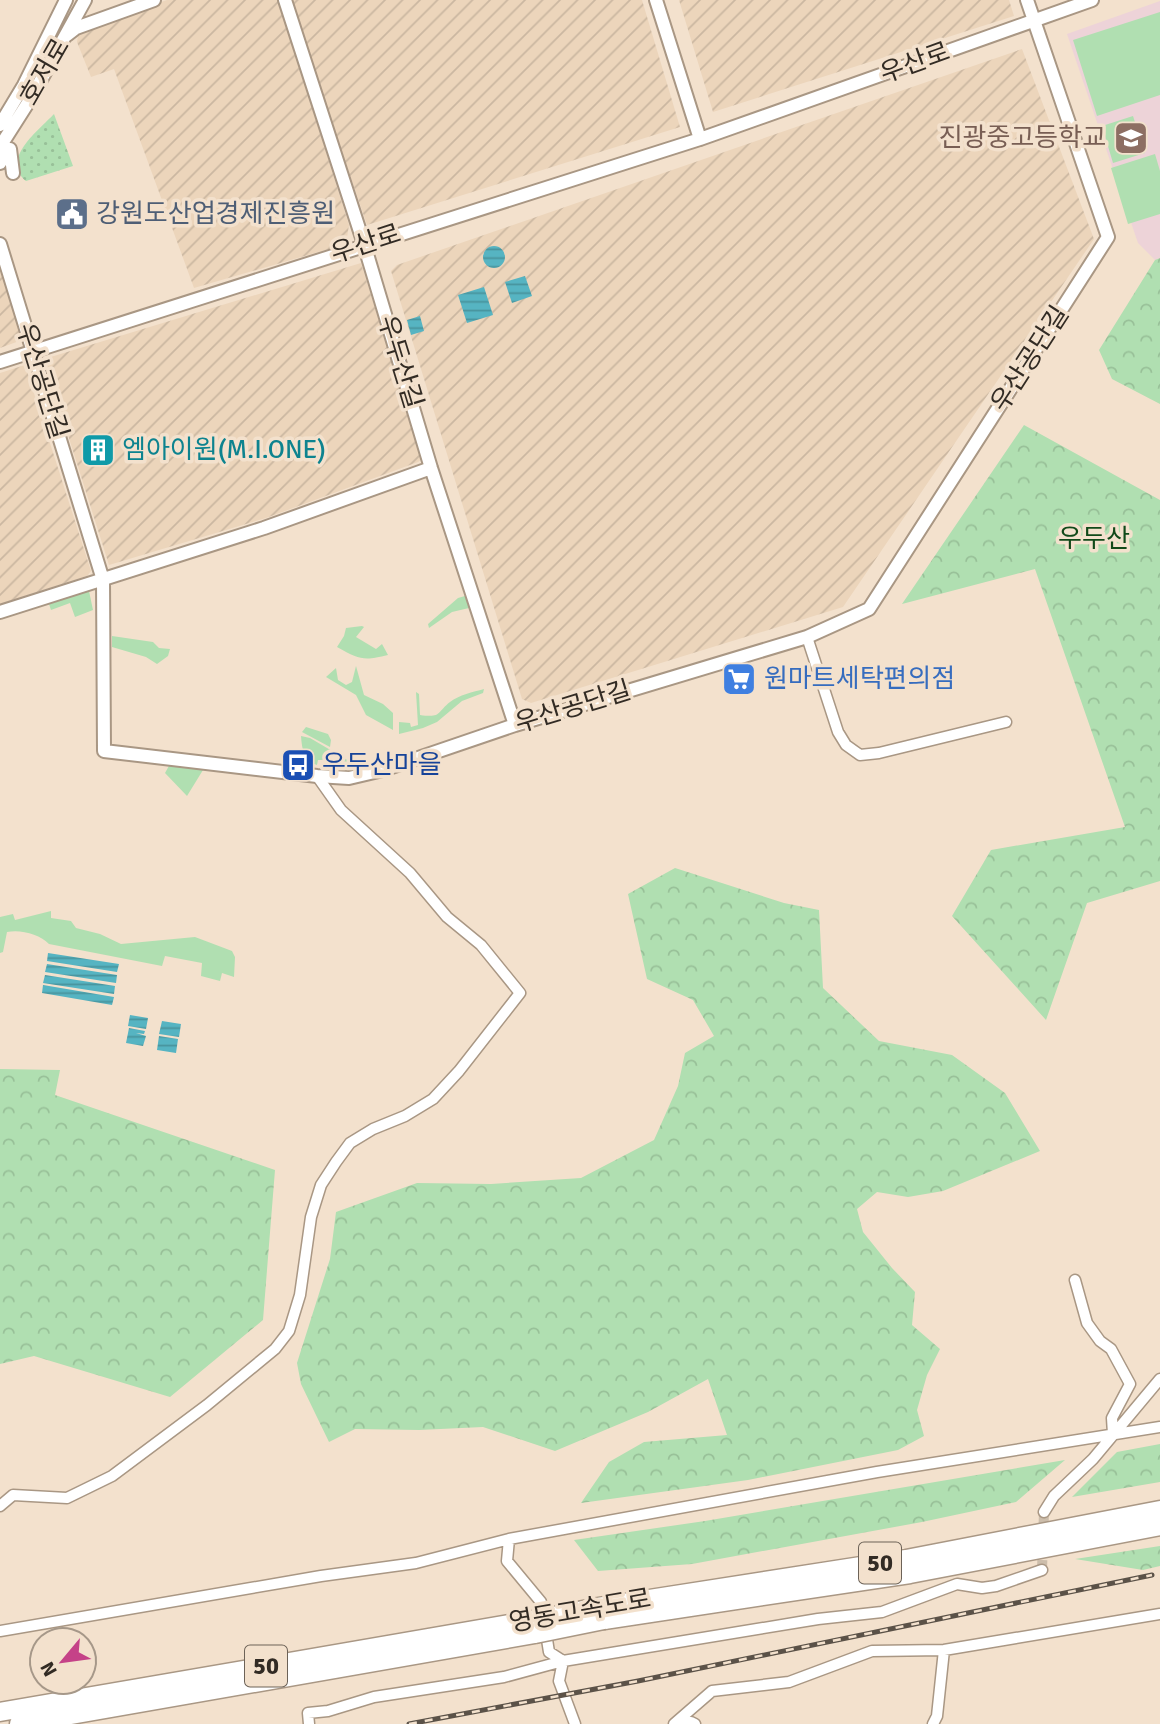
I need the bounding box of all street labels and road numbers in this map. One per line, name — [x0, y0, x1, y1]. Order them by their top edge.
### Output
street label: 호저로 — [13, 33, 77, 111]
street label: 우산로 — [876, 36, 954, 90]
street label: 우산로 — [327, 218, 405, 270]
street label: 우산공단길 — [984, 300, 1076, 418]
street label: 우두산길 — [371, 312, 429, 412]
street label: 우산공단길 — [9, 319, 75, 443]
street label: 우산공단길 — [511, 674, 635, 740]
road number: 50 — [859, 1542, 901, 1583]
street label: 영동고속도로 — [507, 1583, 653, 1639]
road number: 50 — [245, 1646, 287, 1686]

